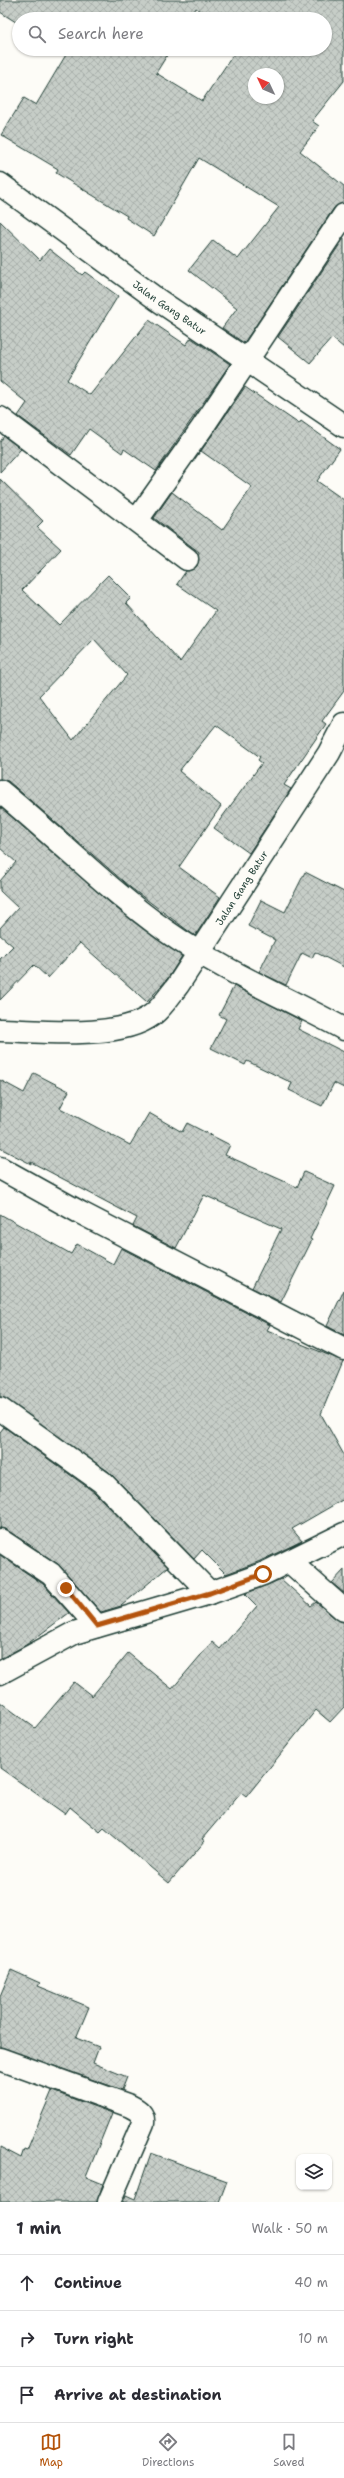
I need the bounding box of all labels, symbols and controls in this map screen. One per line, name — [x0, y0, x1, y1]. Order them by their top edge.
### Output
search box — [12, 12, 332, 56]
icon: search — [26, 23, 48, 45]
text: Search here — [58, 24, 144, 44]
north arrow — [248, 68, 284, 104]
street label: Jalan Gang Batur — [130, 278, 209, 338]
street label: Jalan Gang Batur — [213, 848, 271, 928]
route start — [254, 1565, 272, 1583]
route end — [57, 1579, 75, 1597]
map controls — [296, 2154, 332, 2190]
button: layers — [296, 2154, 332, 2190]
text: 1 min — [16, 2217, 61, 2239]
text: Walk · 50 m — [251, 2220, 328, 2237]
icon: ahead — [16, 2272, 38, 2294]
text: Continue — [54, 2273, 122, 2293]
text: 40 m — [294, 2274, 328, 2291]
icon: right — [16, 2328, 38, 2350]
text: Turn right — [54, 2329, 134, 2349]
text: 10 m — [298, 2330, 328, 2347]
icon: arrive — [16, 2384, 38, 2406]
text: Arrive at destination — [54, 2385, 222, 2405]
tab: Map — [39, 2431, 63, 2470]
tab: Directions — [142, 2431, 194, 2470]
tab: Saved — [273, 2431, 305, 2470]

